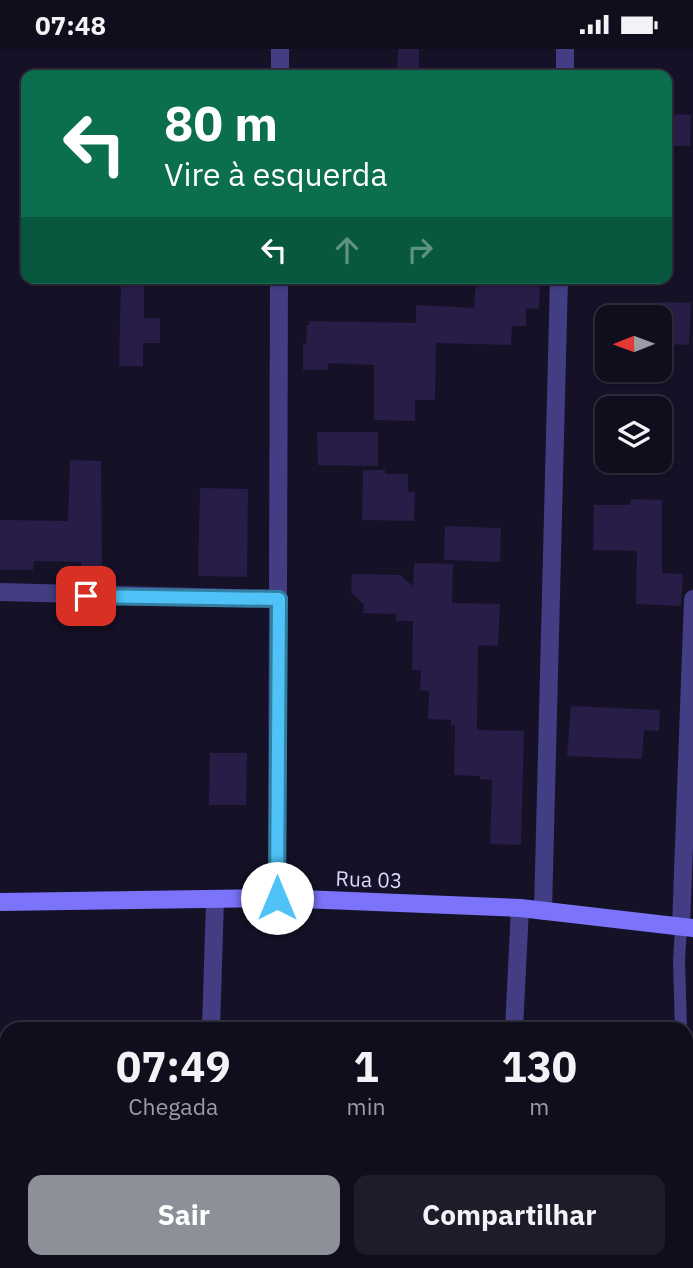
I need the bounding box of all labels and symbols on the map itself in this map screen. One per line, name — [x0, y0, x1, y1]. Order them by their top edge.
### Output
north arrow — [595, 305, 672, 381]
pin — [56, 566, 116, 626]
position arrow — [240, 861, 314, 935]
street label: Rua 03 — [335, 864, 403, 894]

